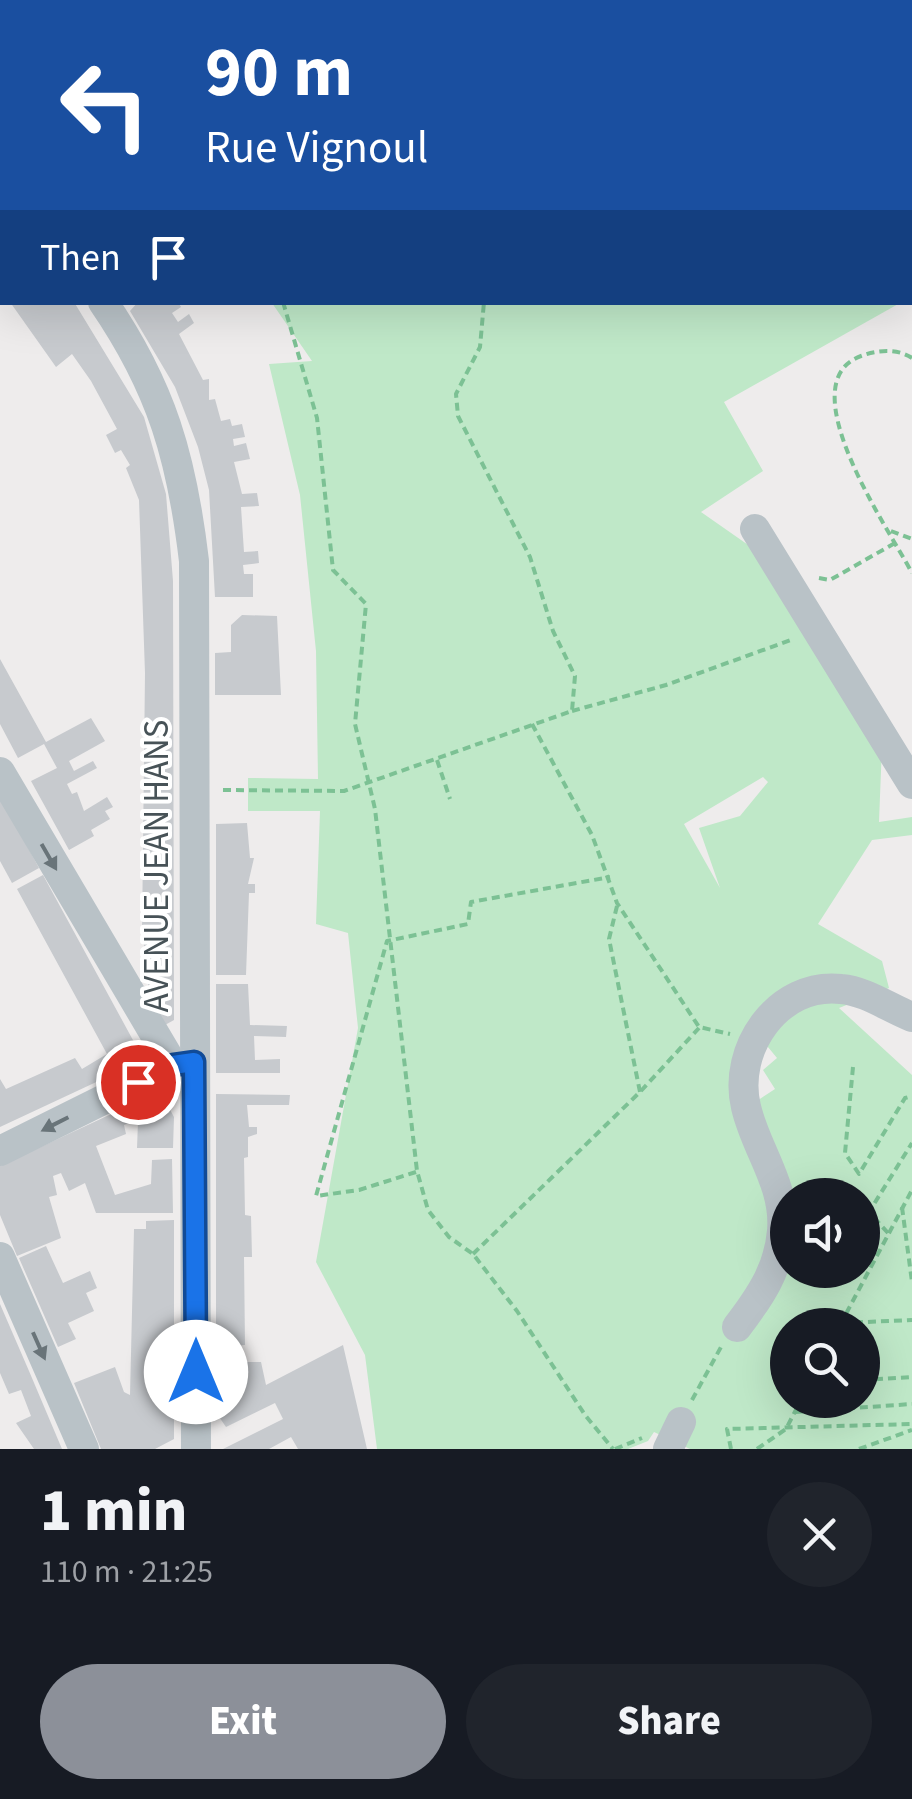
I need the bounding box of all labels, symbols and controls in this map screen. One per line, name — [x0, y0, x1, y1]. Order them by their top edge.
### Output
text: 90 m — [205, 23, 353, 123]
icon: left — [40, 40, 170, 170]
text: Rue Vignoul — [205, 116, 428, 180]
icon: arrive — [141, 230, 196, 285]
text: Then — [40, 231, 121, 285]
street label: AVENUE JEAN HANS — [132, 720, 182, 1012]
one-way arrow — [40, 842, 57, 871]
pin — [96, 1040, 181, 1125]
icon: arrive — [111, 1055, 166, 1110]
one-way arrow — [40, 1115, 69, 1132]
map controls — [770, 1178, 880, 1418]
button: sound — [770, 1178, 880, 1288]
button: search — [770, 1308, 880, 1418]
position arrow — [144, 1320, 248, 1424]
one-way arrow — [31, 1331, 47, 1361]
text: 1 min — [40, 1469, 187, 1554]
button: close — [767, 1482, 872, 1587]
text: 110 m · 21:25 — [40, 1549, 213, 1595]
button: Exit — [40, 1664, 446, 1779]
button: Share — [466, 1664, 872, 1779]

